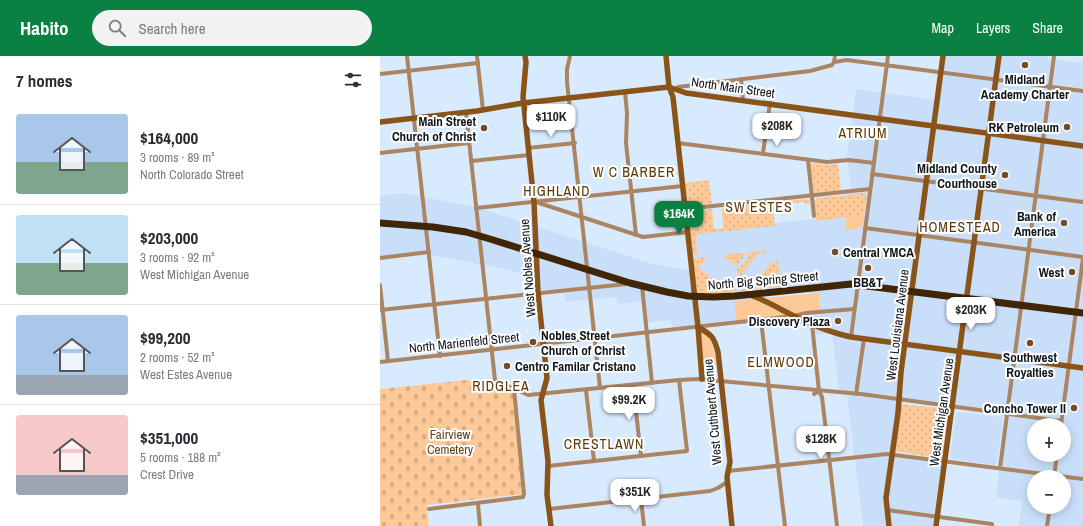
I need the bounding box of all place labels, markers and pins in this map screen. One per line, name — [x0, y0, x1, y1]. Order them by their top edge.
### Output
marker: Midland Academy Charter — [1020, 60, 1030, 70]
place label: Midland Academy Charter — [981, 71, 1070, 103]
pin: $110K — [523, 104, 579, 138]
place label: Main Street Church of Christ — [392, 113, 476, 145]
pin: $208K — [749, 113, 805, 147]
place label: RK Petroleum — [989, 119, 1059, 136]
marker: RK Petroleum — [1062, 122, 1072, 132]
marker: Main Street Church of Christ — [479, 123, 489, 133]
place label: Midland County Courthouse — [917, 160, 997, 192]
marker: Midland County Courthouse — [1000, 170, 1010, 180]
pin: $164K — [651, 201, 707, 235]
place label: Bank of America — [1014, 208, 1056, 240]
marker: Bank of America — [1059, 218, 1069, 228]
place label: Central YMCA — [843, 244, 914, 261]
marker: Central YMCA — [830, 247, 840, 257]
marker: BB&T — [863, 263, 873, 273]
place label: West — [1039, 264, 1064, 281]
marker: West — [1067, 267, 1077, 277]
place label: BB&T — [853, 274, 883, 291]
pin: $203K — [943, 297, 999, 331]
place label: Discovery Plaza — [749, 313, 830, 330]
marker: Discovery Plaza — [833, 316, 843, 326]
place label: Nobles Street Church of Christ — [541, 327, 626, 359]
marker: Nobles Street Church of Christ — [528, 337, 538, 347]
marker: Southwest Royalties — [1025, 338, 1035, 348]
place label: Southwest Royalties — [1003, 349, 1057, 381]
place label: Centro Familar Cristano — [515, 358, 636, 375]
marker: Centro Familar Cristano — [502, 361, 512, 371]
pin: $99.2K — [596, 387, 662, 421]
place label: Concho Tower II — [984, 400, 1066, 417]
marker: Concho Tower II — [1069, 403, 1079, 413]
pin: $128K — [793, 426, 849, 460]
pin: $351K — [607, 479, 663, 513]

